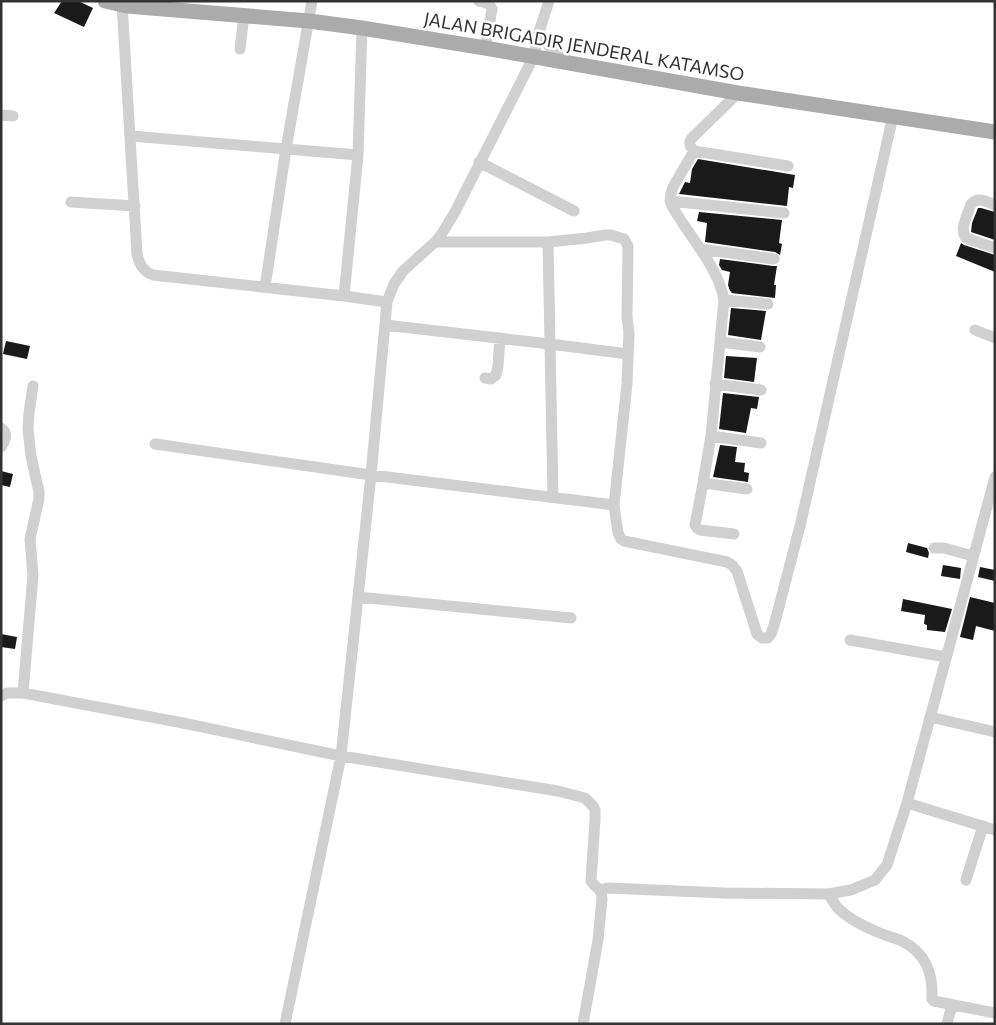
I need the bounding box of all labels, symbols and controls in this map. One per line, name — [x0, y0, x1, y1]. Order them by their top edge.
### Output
street label: JALAN BRIGADIR JENDERAL KATAMSO — [422, 7, 746, 85]

